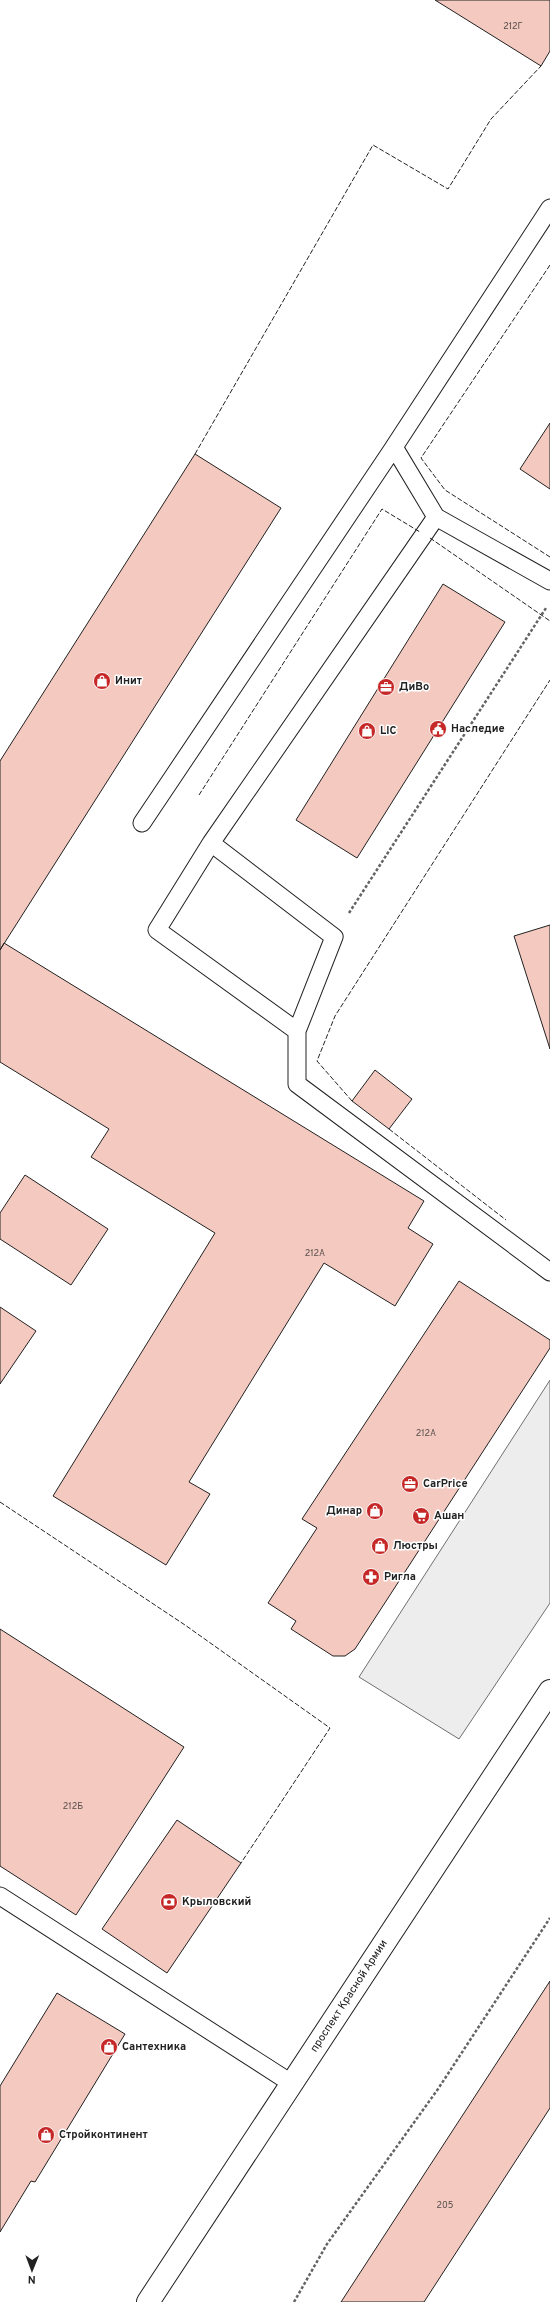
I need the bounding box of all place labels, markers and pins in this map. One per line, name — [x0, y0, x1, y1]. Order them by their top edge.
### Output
shop icon: Инит — [92, 671, 112, 691]
place label: Инит — [115, 674, 142, 688]
office icon: ДиВо — [376, 677, 396, 697]
place label: ДиВо — [399, 680, 429, 694]
public building icon: Наследие — [428, 719, 448, 739]
shop icon: LIC — [357, 721, 377, 741]
place label: Наследие — [451, 722, 505, 736]
place label: LIC — [380, 724, 397, 738]
office icon: CarPrice — [400, 1474, 420, 1494]
place label: CarPrice — [423, 1477, 468, 1491]
shop icon: Динар — [365, 1501, 385, 1521]
place label: Динар — [326, 1504, 362, 1518]
supermarket icon: Ашан — [411, 1506, 431, 1526]
place label: Ашан — [434, 1509, 464, 1523]
shop icon: Люстры — [370, 1536, 390, 1556]
place label: Люстры — [393, 1539, 438, 1553]
pharmacy icon: Ригла — [361, 1567, 381, 1587]
place label: Ригла — [384, 1570, 416, 1584]
bank icon: Крыловский — [159, 1892, 179, 1912]
place label: Крыловский — [182, 1895, 251, 1909]
shop icon: Сантехника — [99, 2037, 119, 2057]
place label: Сантехника — [122, 2040, 186, 2054]
shop icon: Стройконтинент — [36, 2125, 56, 2145]
place label: Стройконтинент — [59, 2128, 148, 2142]

